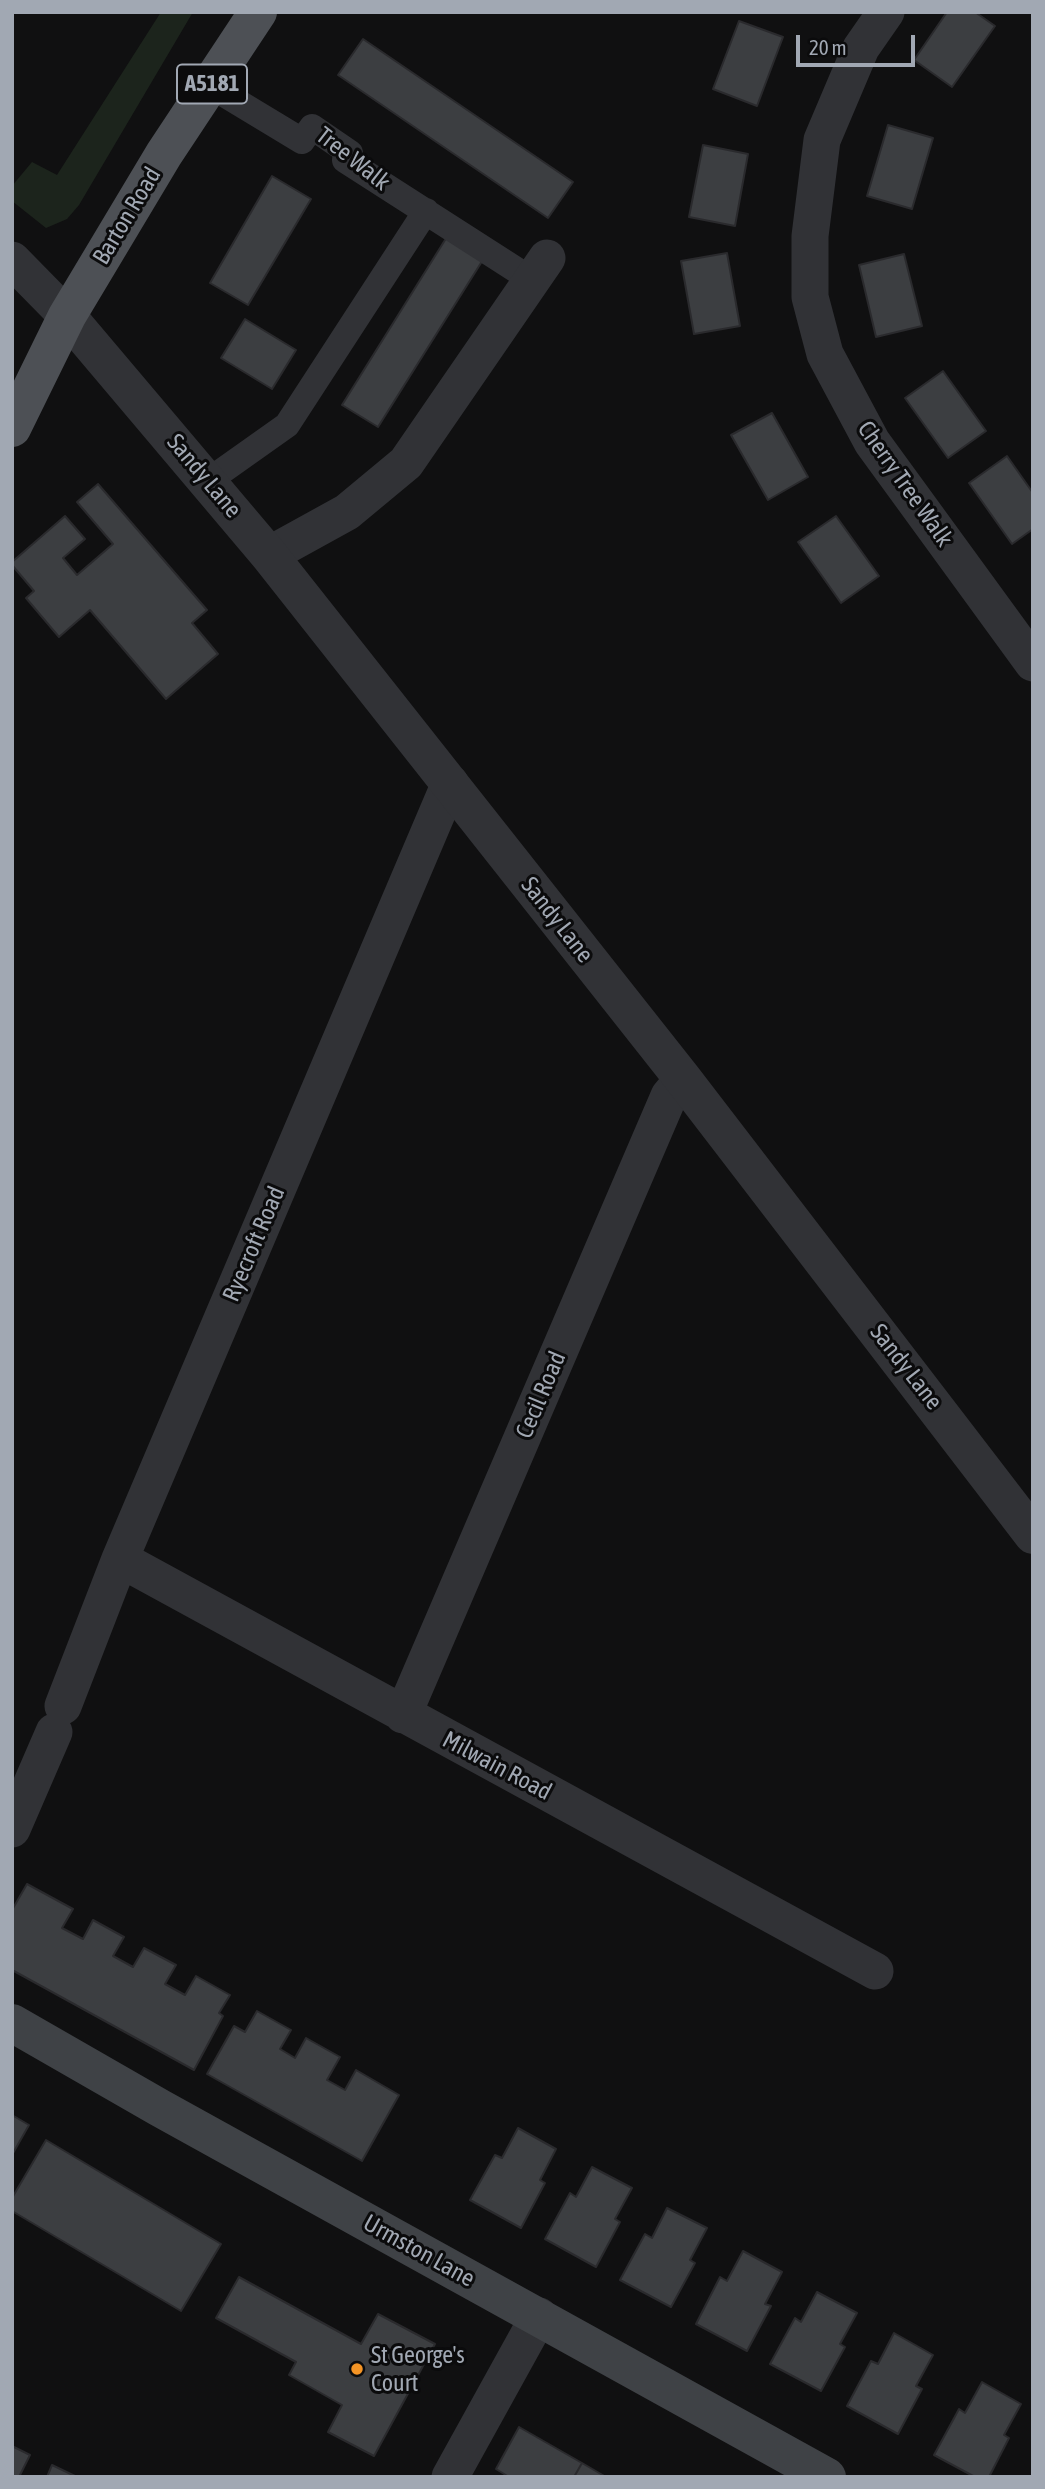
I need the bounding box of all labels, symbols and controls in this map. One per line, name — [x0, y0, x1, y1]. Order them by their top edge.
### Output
scale bar — [800, 21, 919, 65]
text: 20 m — [809, 35, 847, 59]
road number: A5181 — [177, 64, 247, 104]
street label: Tree Walk — [310, 121, 396, 197]
street label: Barton Road — [87, 162, 167, 270]
street label: Cherry Tree Walk — [851, 416, 959, 552]
street label: Sandy Lane — [161, 428, 247, 524]
street label: Sandy Lane — [515, 872, 599, 968]
street label: Ryecroft Road — [217, 1182, 291, 1306]
street label: Sandy Lane — [864, 1319, 948, 1415]
street label: Cecil Road — [510, 1347, 572, 1443]
street label: Milwain Road — [438, 1725, 556, 1807]
street label: Urmston Lane — [358, 2209, 480, 2293]
place label: St George's Court — [371, 2341, 465, 2397]
marker: St George's Court — [349, 2361, 365, 2377]

